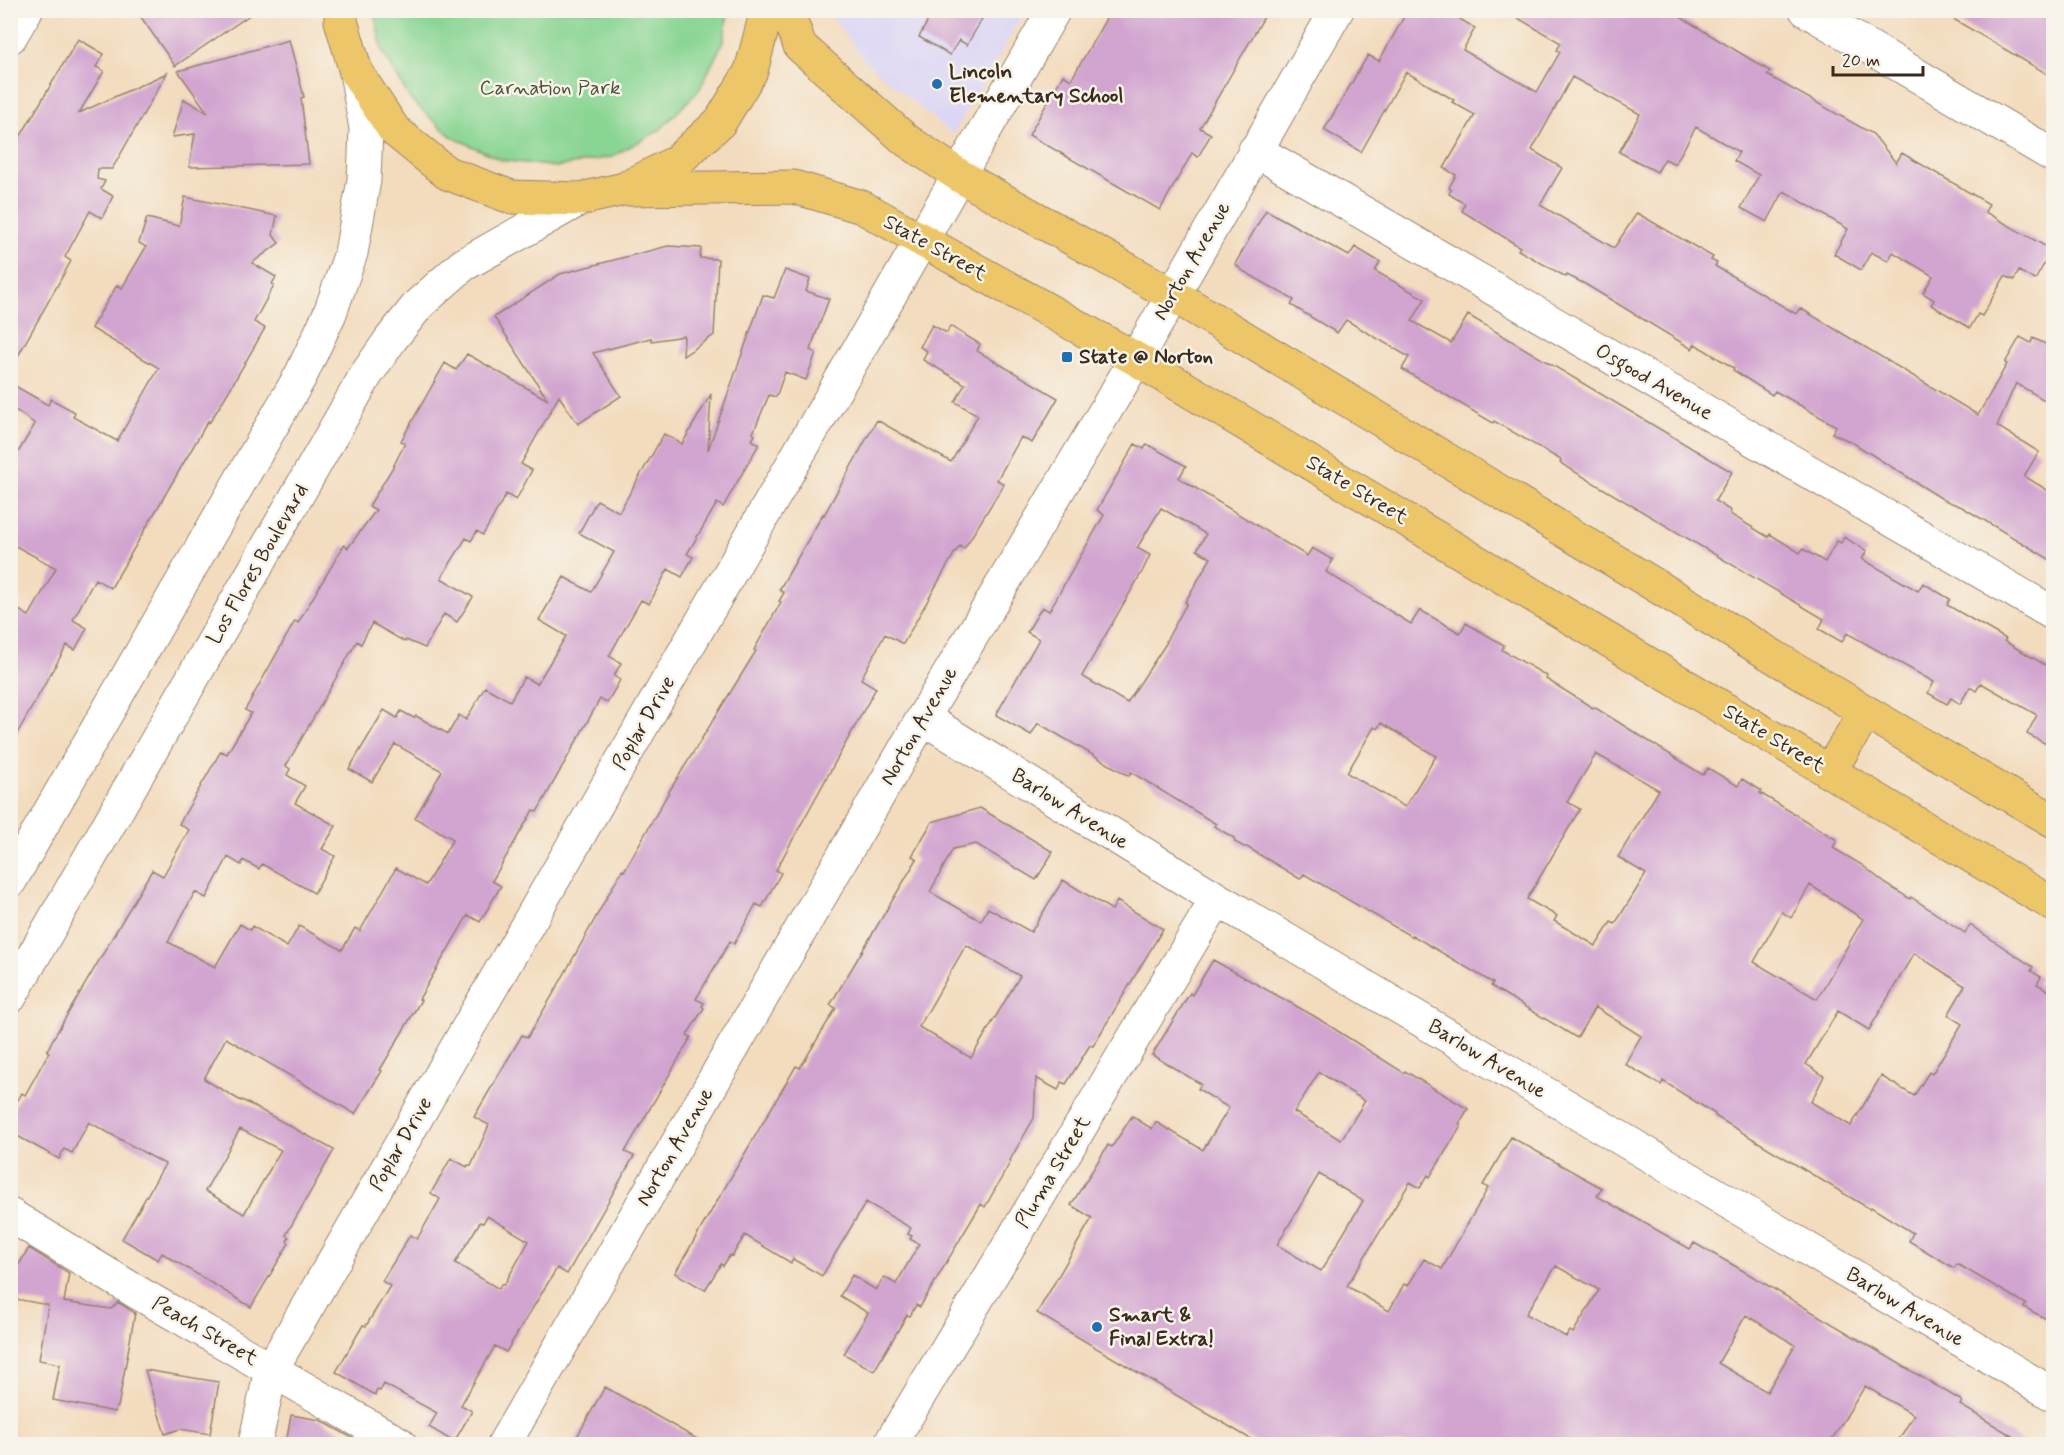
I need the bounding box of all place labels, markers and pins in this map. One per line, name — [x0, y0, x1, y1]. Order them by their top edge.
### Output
place label: Lincoln Elementary School — [949, 58, 1124, 110]
marker: Lincoln Elementary School — [930, 77, 944, 91]
place label: State @ Norton — [1079, 343, 1213, 371]
marker: State @ Norton — [1060, 350, 1074, 364]
place label: Smart & Final Extra! — [1109, 1301, 1214, 1353]
marker: Smart & Final Extra! — [1090, 1320, 1104, 1334]

